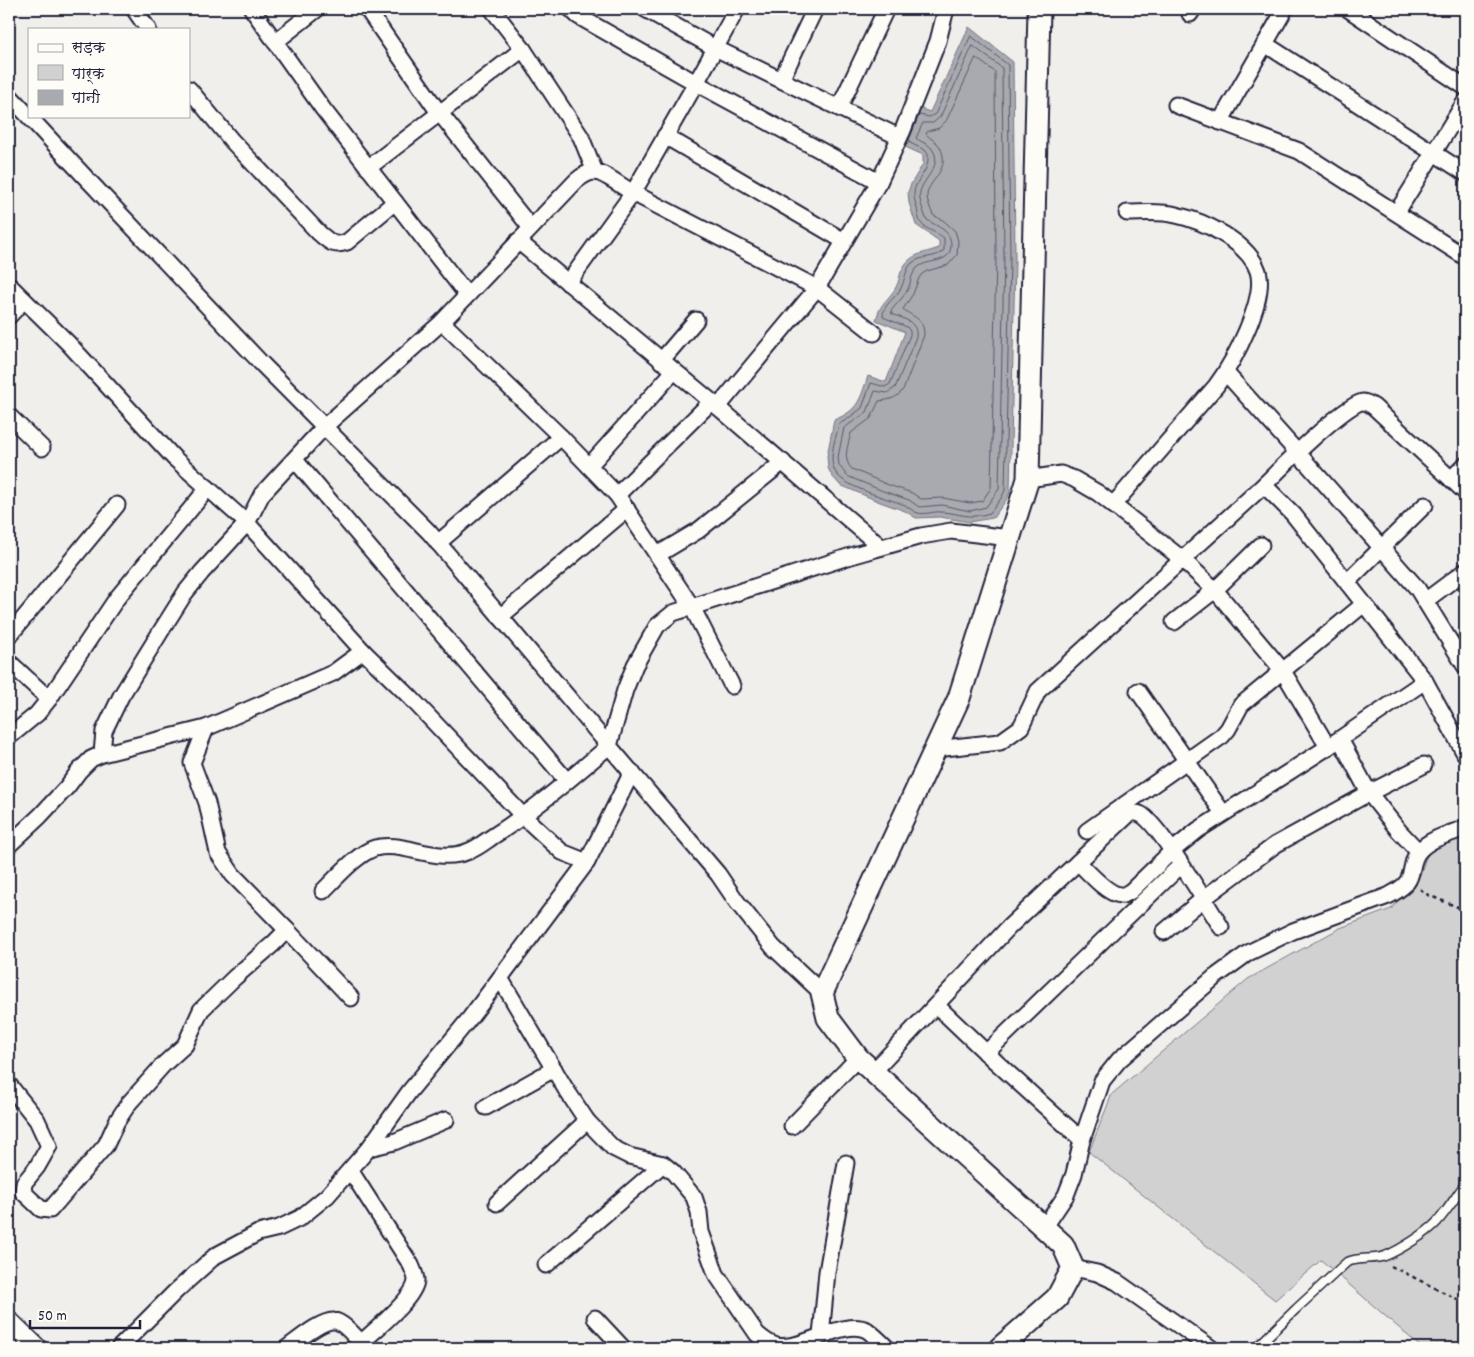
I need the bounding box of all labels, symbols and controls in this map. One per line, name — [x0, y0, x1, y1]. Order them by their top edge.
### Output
legend — [28, 28, 190, 118]
text: सड़क — [71, 38, 106, 60]
text: पार्क — [71, 64, 105, 86]
text: पानी — [71, 88, 101, 110]
scale bar — [30, 1297, 140, 1329]
text: 50 m — [38, 1306, 67, 1328]

